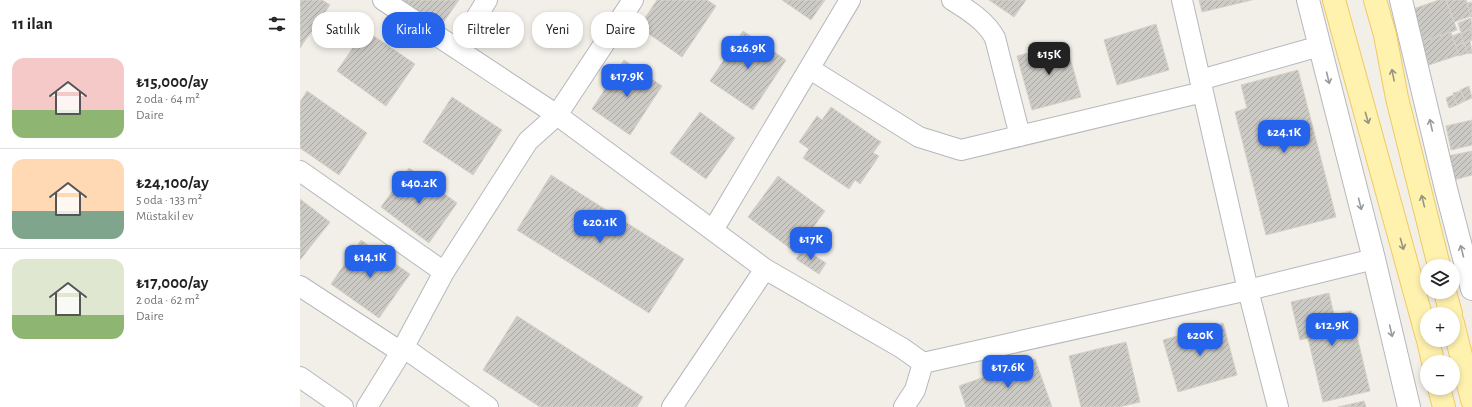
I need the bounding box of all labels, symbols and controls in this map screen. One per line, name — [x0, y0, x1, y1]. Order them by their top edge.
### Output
chip: Satılık — [312, 12, 374, 48]
chip: Kiralık — [382, 12, 445, 48]
chip: Filtreler — [453, 12, 524, 48]
chip: Yeni — [532, 12, 583, 48]
chip: Daire — [591, 12, 649, 48]
icon: filters — [266, 13, 288, 35]
text: 11 ilan — [12, 15, 53, 32]
pin: ₺26.9K — [715, 36, 781, 70]
text: ₺26.9K — [730, 42, 766, 55]
pin: ₺15K — [1025, 42, 1073, 76]
text: ₺15K — [1037, 48, 1061, 61]
pin: ₺17.9K — [594, 64, 660, 98]
one-way arrow — [1388, 68, 1396, 81]
text: ₺17.9K — [610, 70, 644, 83]
one-way arrow — [1325, 72, 1332, 85]
text: ₺15,000/ay — [136, 73, 208, 90]
icon: home — [44, 74, 92, 122]
text: 2 oda · 64 m² — [136, 93, 200, 106]
text: Daire — [136, 109, 164, 122]
one-way arrow — [1364, 112, 1371, 125]
one-way arrow — [1426, 119, 1434, 132]
pin: ₺24.1K — [1251, 120, 1317, 154]
text: ₺24.1K — [1267, 126, 1301, 139]
pin: ₺40.2K — [386, 171, 452, 205]
text: ₺24,100/ay — [136, 174, 209, 191]
icon: home — [44, 175, 92, 223]
text: ₺40.2K — [401, 177, 437, 190]
text: 5 oda · 133 m² — [136, 194, 202, 207]
one-way arrow — [1418, 195, 1426, 208]
one-way arrow — [1357, 198, 1364, 211]
text: Müstakil ev — [136, 210, 194, 223]
pin: ₺20.1K — [567, 210, 633, 244]
text: ₺20.1K — [583, 216, 617, 229]
pin: ₺17K — [787, 227, 835, 261]
text: ₺17K — [799, 233, 823, 246]
one-way arrow — [1399, 237, 1406, 250]
pin: ₺14.1K — [337, 245, 403, 279]
one-way arrow — [1458, 245, 1465, 258]
text: ₺14.1K — [354, 251, 386, 264]
map controls — [1420, 259, 1460, 395]
button: layers — [1420, 259, 1460, 299]
text: ₺17,000/ay — [136, 274, 208, 291]
icon: home — [44, 275, 92, 323]
text: 2 oda · 62 m² — [136, 294, 200, 307]
button: + — [1420, 307, 1460, 347]
text: Daire — [136, 310, 164, 323]
pin: ₺12.9K — [1299, 313, 1365, 347]
text: ₺12.9K — [1315, 319, 1349, 332]
pin: ₺20K — [1176, 323, 1224, 357]
one-way arrow — [1388, 324, 1395, 337]
text: ₺20K — [1187, 329, 1213, 342]
pin: ₺17.6K — [975, 355, 1041, 389]
button: − — [1420, 355, 1460, 395]
text: ₺17.6K — [991, 361, 1025, 374]

